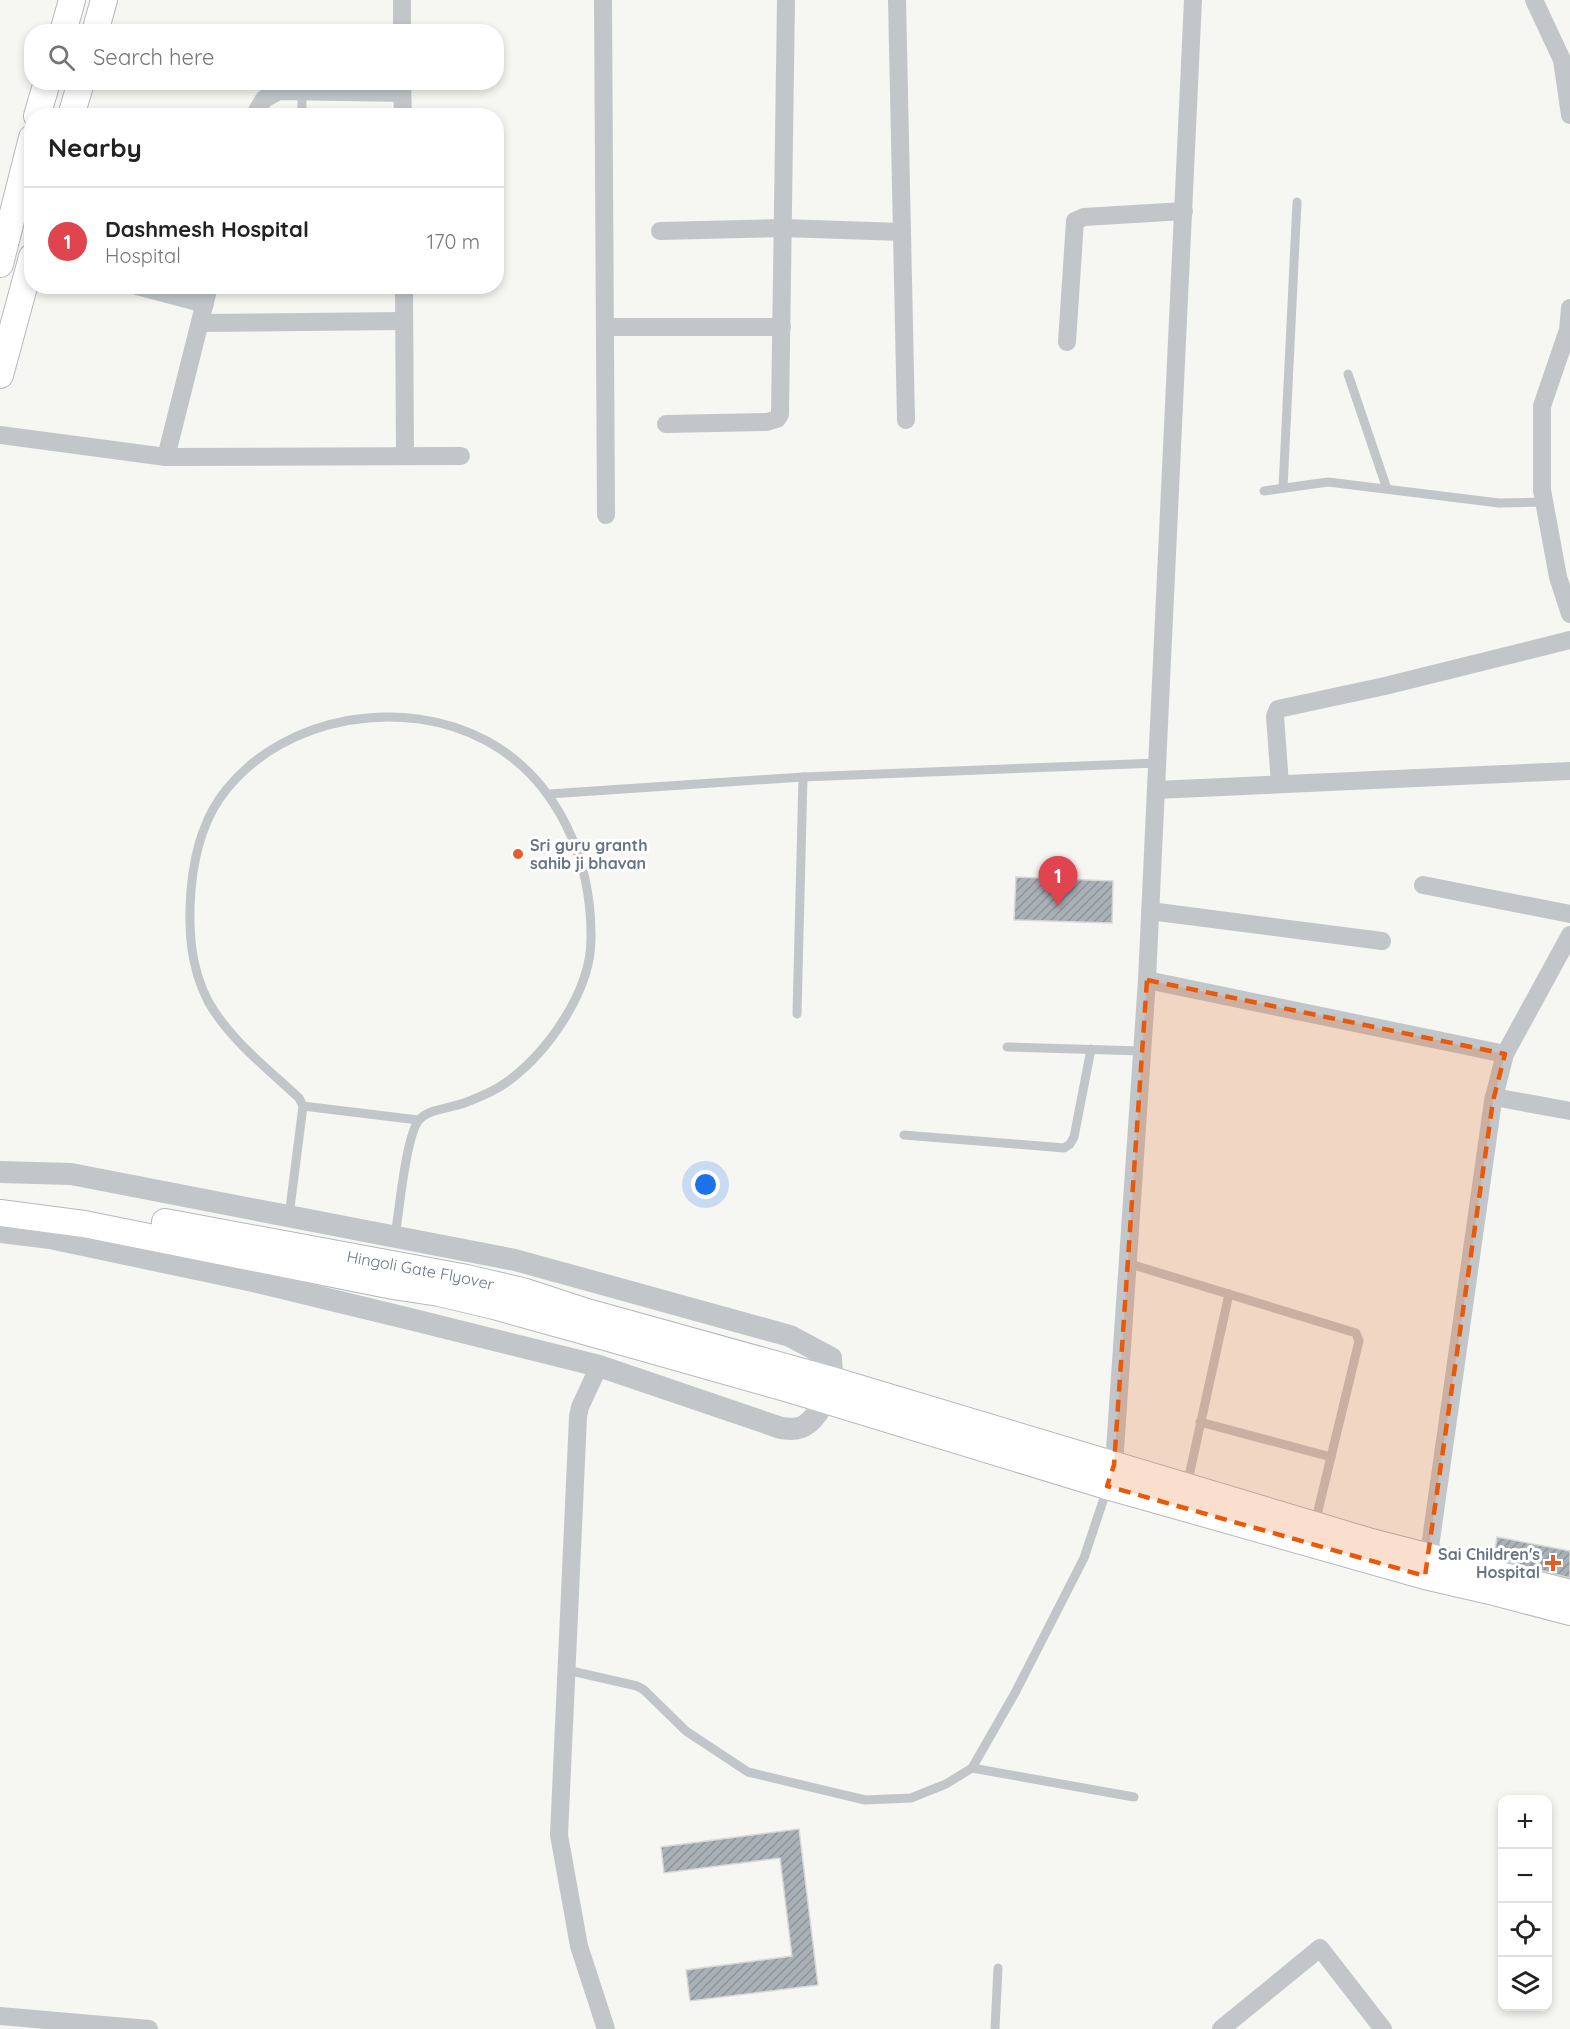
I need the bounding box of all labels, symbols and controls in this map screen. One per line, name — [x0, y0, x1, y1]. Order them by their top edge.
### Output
search box — [24, 24, 504, 90]
icon: search — [45, 41, 78, 74]
text: Search here — [93, 43, 214, 71]
text: Nearby — [48, 131, 142, 164]
text: Dashmesh Hospital — [105, 215, 309, 243]
text: 1 — [64, 229, 71, 254]
text: 170 m — [427, 229, 480, 254]
text: Hospital — [105, 243, 181, 268]
place label: Sri guru granth sahib ji bhavan — [530, 835, 648, 873]
marker: Sri guru granth sahib ji bhavan — [511, 847, 525, 861]
pin: 1 — [1038, 856, 1078, 906]
your location — [691, 1170, 720, 1199]
street label: Hingoli Gate Flyover — [345, 1246, 496, 1294]
place label: Sai Children's Hospital — [1438, 1544, 1540, 1582]
marker: Sai Children's Hospital — [1544, 1554, 1562, 1572]
map controls — [1498, 1795, 1552, 2011]
button: + — [1498, 1795, 1552, 1849]
button: − — [1498, 1849, 1552, 1903]
button: locate — [1498, 1903, 1552, 1957]
button: layers — [1498, 1957, 1552, 2011]

